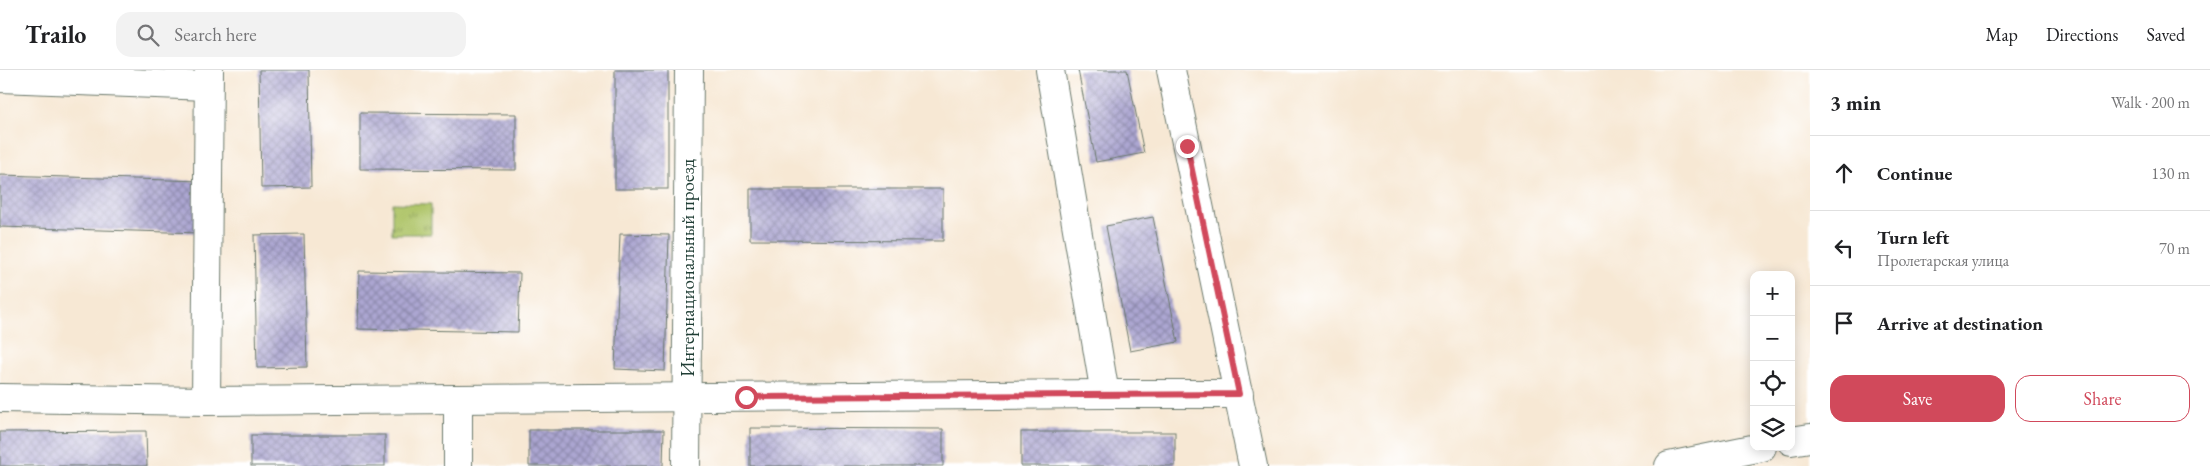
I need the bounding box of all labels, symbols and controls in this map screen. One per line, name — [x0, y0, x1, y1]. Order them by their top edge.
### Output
search box — [116, 12, 466, 57]
text: Trailo — [25, 19, 86, 50]
icon: search — [134, 21, 162, 49]
text: Search here — [174, 22, 257, 47]
text: Map — [1986, 23, 2018, 46]
text: Directions — [2046, 23, 2118, 46]
text: Saved — [2146, 23, 2185, 46]
text: 3 min — [1830, 89, 1881, 116]
text: Walk · 200 m — [2111, 92, 2190, 113]
route end — [1176, 135, 1199, 158]
street label: Интернациональный проезд — [675, 159, 700, 377]
icon: ahead — [1830, 159, 1858, 187]
text: Continue — [1877, 161, 1952, 186]
text: 130 m — [2151, 163, 2190, 184]
text: Turn left — [1877, 225, 1949, 250]
icon: left — [1830, 234, 1858, 262]
text: 70 m — [2159, 238, 2190, 259]
text: Пролетарская улица — [1877, 250, 2009, 271]
map controls — [1750, 271, 1795, 451]
button: + — [1750, 271, 1795, 316]
icon: arrive — [1830, 309, 1858, 337]
text: Arrive at destination — [1877, 311, 2043, 336]
button: − — [1750, 316, 1795, 361]
button: locate — [1750, 361, 1795, 406]
button: Save — [1830, 375, 2005, 422]
button: Share — [2015, 375, 2190, 422]
route start — [735, 386, 758, 409]
button: layers — [1750, 406, 1795, 451]

